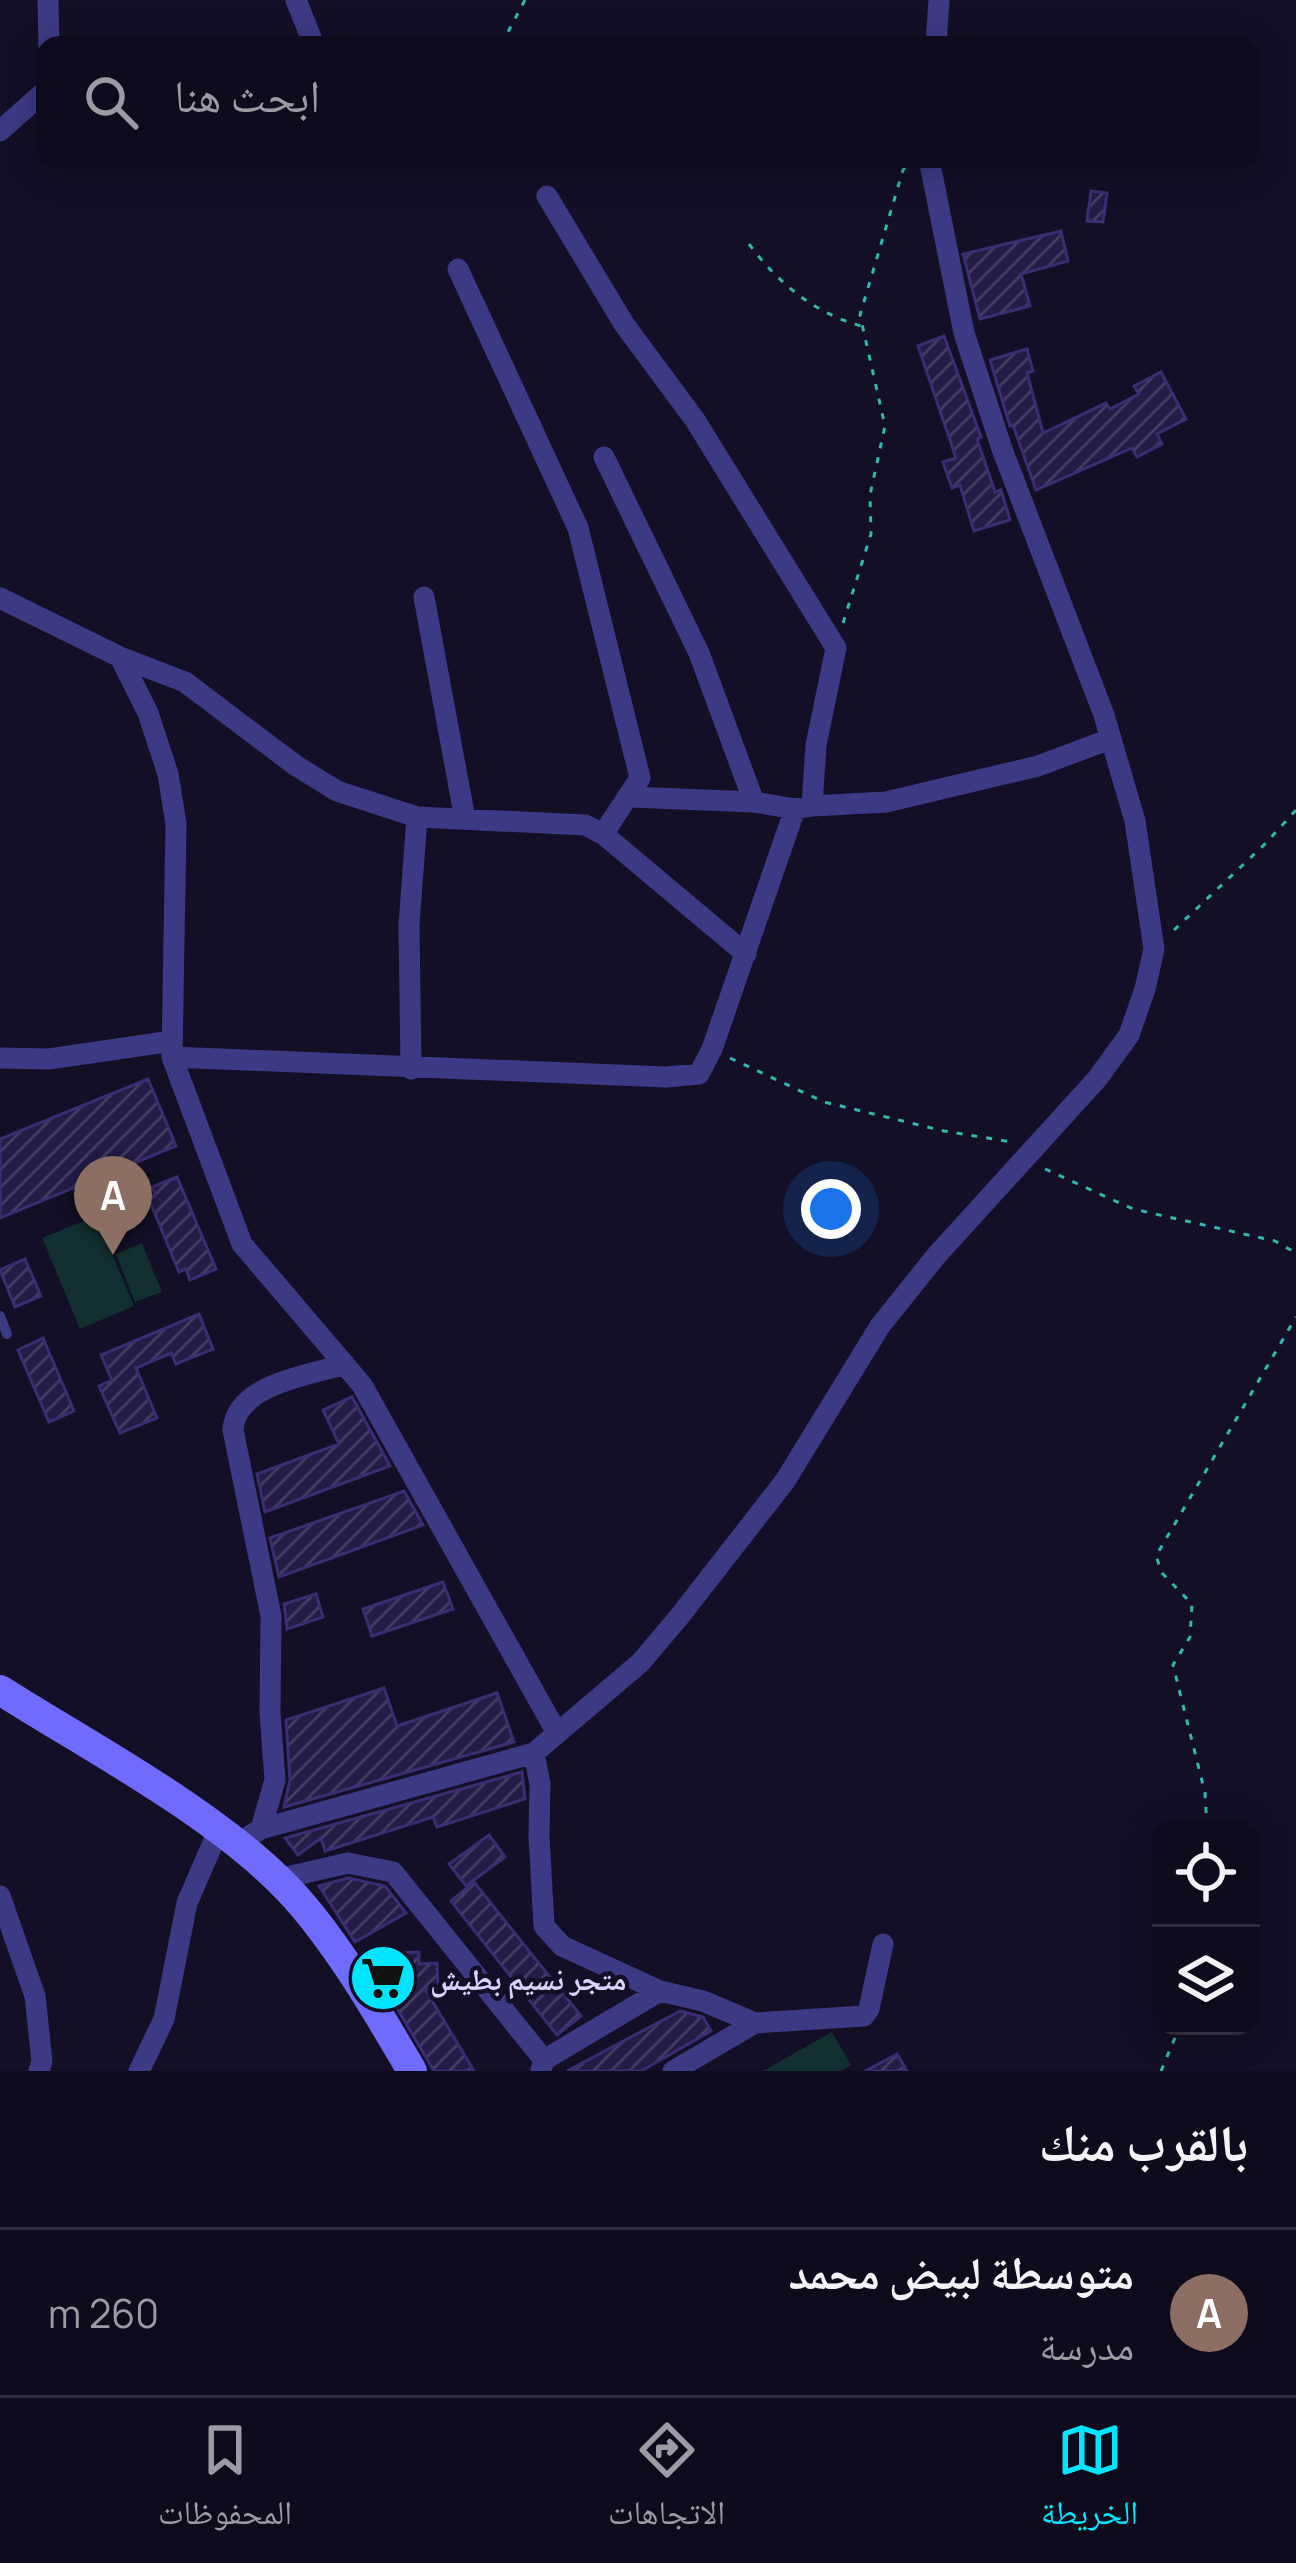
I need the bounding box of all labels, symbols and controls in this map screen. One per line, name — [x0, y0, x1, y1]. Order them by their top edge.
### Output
search box — [36, 36, 1260, 168]
text: ابحث هنا — [174, 64, 320, 126]
icon: search — [78, 69, 144, 135]
pin: A — [74, 1156, 152, 1255]
your location — [801, 1179, 861, 1239]
map controls — [1152, 1819, 1260, 2035]
button: locate — [1152, 1819, 1260, 1927]
button: layers — [1152, 1927, 1260, 2035]
supermarket icon: متجر نسيم بطيش — [348, 1943, 418, 2013]
place label: متجر نسيم بطيش — [430, 1958, 627, 2000]
text: بالقرب منك — [1039, 2107, 1248, 2176]
text: متوسطة لبيض محمد — [789, 2241, 1134, 2303]
text: 260 m — [48, 2286, 159, 2340]
text: A — [1196, 2286, 1222, 2340]
text: مدرسة — [1039, 2318, 1134, 2372]
tab: المحفوظات — [158, 2417, 292, 2545]
tab: الاتجاهات — [608, 2417, 725, 2545]
tab: الخريطة — [1041, 2417, 1138, 2545]

